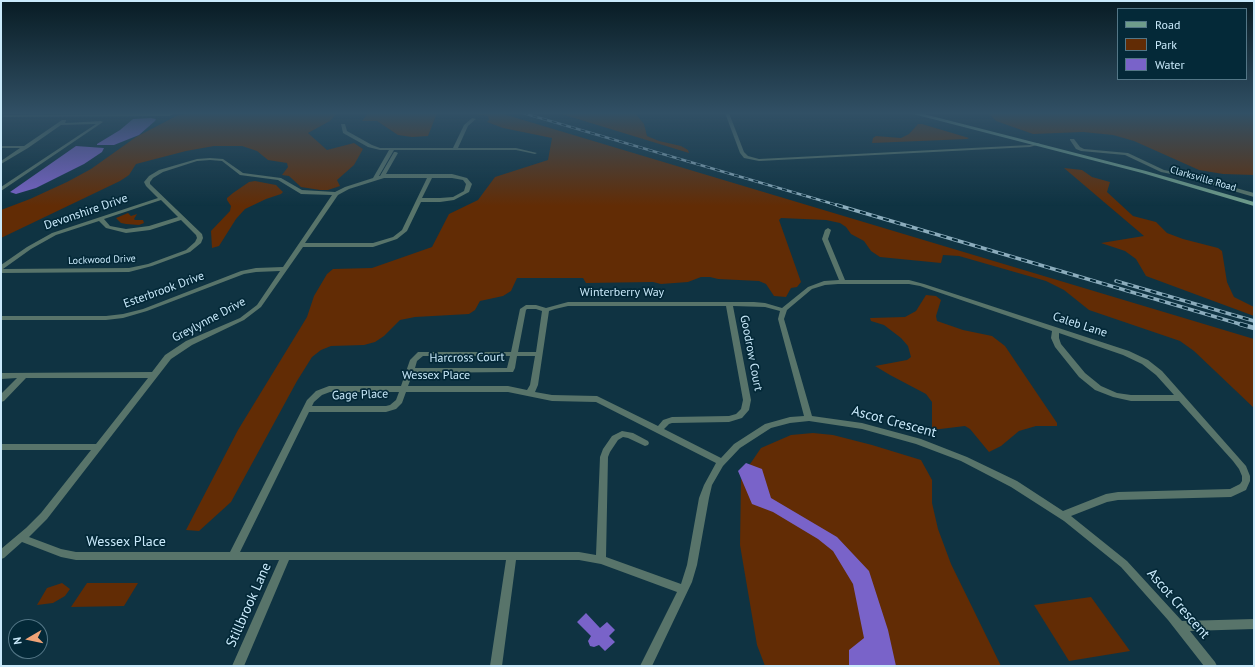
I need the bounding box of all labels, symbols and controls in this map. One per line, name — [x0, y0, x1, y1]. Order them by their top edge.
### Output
legend — [1117, 8, 1247, 80]
text: Road — [1155, 17, 1180, 32]
text: Park — [1155, 37, 1177, 52]
text: Water — [1155, 57, 1185, 72]
street label: Clarksville Road — [1169, 164, 1237, 194]
street label: Devonshire Drive — [42, 191, 130, 233]
street label: Lockwood Drive — [68, 253, 136, 267]
street label: Esterbrook Drive — [122, 269, 206, 311]
street label: Winterberry Way — [580, 286, 664, 300]
street label: Greylynne Drive — [170, 295, 248, 345]
street label: Caleb Lane — [1051, 309, 1109, 341]
street label: Goodrow Court — [737, 314, 765, 392]
street label: Harcross Court — [429, 350, 505, 366]
street label: Wessex Place — [402, 369, 470, 383]
street label: Gage Place — [332, 387, 388, 403]
street label: Ascot Crescent — [850, 403, 938, 441]
street label: Wessex Place — [86, 534, 166, 550]
street label: Stillbrook Lane — [223, 560, 275, 650]
street label: Ascot Crescent — [1143, 566, 1213, 642]
north arrow — [8, 619, 48, 659]
text: N — [10, 636, 25, 645]

